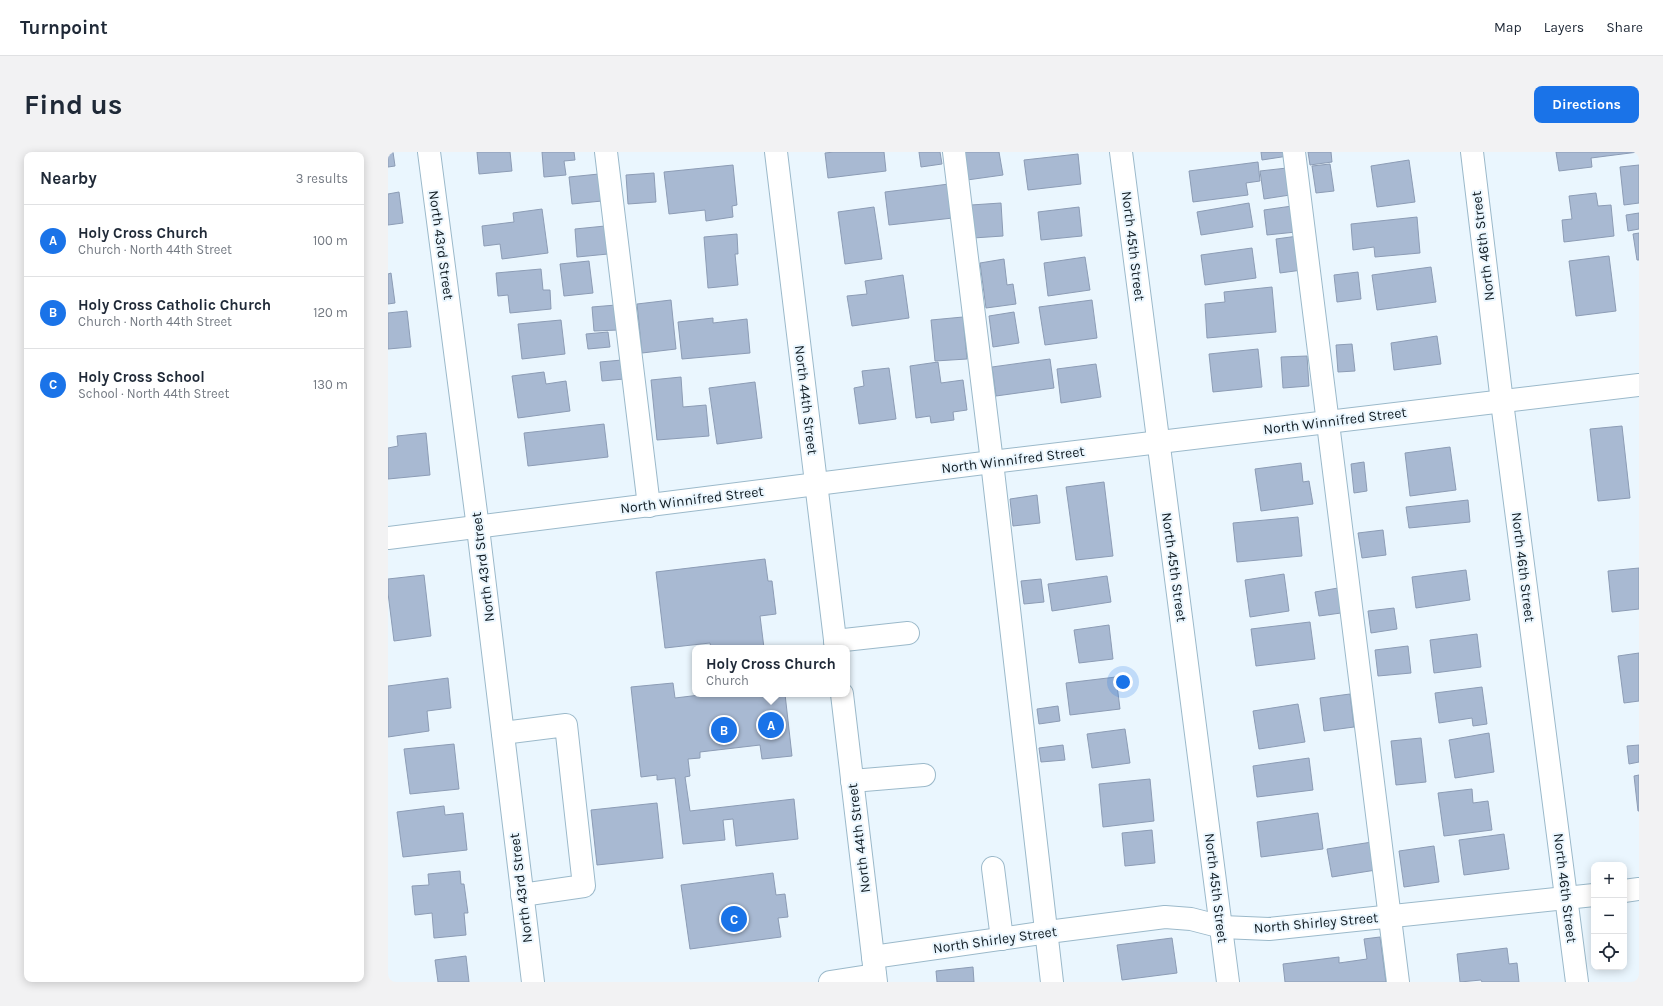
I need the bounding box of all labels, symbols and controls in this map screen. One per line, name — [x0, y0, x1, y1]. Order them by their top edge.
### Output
text: Turnpoint — [20, 17, 108, 39]
text: Map — [1494, 19, 1522, 36]
text: Layers — [1544, 19, 1584, 36]
text: Share — [1606, 19, 1643, 36]
button: Directions — [1534, 86, 1639, 123]
text: Find us — [24, 88, 123, 121]
text: Nearby — [40, 168, 97, 188]
text: 3 results — [296, 171, 348, 186]
street label: North 43rd Street — [425, 189, 457, 301]
street label: North 45th Street — [1118, 190, 1148, 302]
street label: North 46th Street — [1468, 190, 1498, 302]
text: Holy Cross Church — [78, 224, 208, 242]
text: A — [49, 233, 57, 248]
text: 100 m — [313, 233, 348, 248]
text: Church · North 44th Street — [78, 242, 232, 257]
text: Holy Cross Catholic Church — [78, 296, 271, 314]
text: B — [49, 305, 57, 320]
text: 120 m — [313, 305, 348, 320]
text: Church · North 44th Street — [78, 314, 232, 329]
street label: North 44th Street — [791, 344, 821, 456]
text: Holy Cross School — [78, 368, 205, 386]
text: C — [49, 377, 57, 392]
text: 130 m — [313, 377, 348, 392]
text: School · North 44th Street — [78, 386, 229, 401]
street label: North Winnifred Street — [1262, 404, 1408, 438]
street label: North Winnifred Street — [940, 443, 1086, 477]
street label: North Winnifred Street — [619, 483, 765, 517]
street label: North 43rd Street — [468, 511, 498, 623]
street label: North 45th Street — [1158, 511, 1190, 623]
street label: North 46th Street — [1508, 511, 1538, 623]
popup — [692, 645, 850, 697]
text: Holy Cross Church — [706, 655, 836, 673]
your location — [1113, 672, 1133, 692]
text: Church — [706, 673, 749, 688]
pin: A — [758, 710, 784, 740]
pin: B — [711, 715, 737, 745]
street label: North 44th Street — [844, 782, 874, 894]
street label: North 43rd Street — [506, 832, 536, 944]
street label: North 45th Street — [1201, 832, 1231, 944]
street label: North 46th Street — [1550, 832, 1580, 944]
map controls — [1591, 862, 1627, 970]
button: + — [1591, 862, 1627, 898]
button: − — [1591, 898, 1627, 934]
pin: C — [721, 904, 747, 934]
street label: North Shirley Street — [1253, 909, 1379, 937]
street label: North Shirley Street — [932, 923, 1058, 957]
button: locate — [1591, 934, 1627, 970]

